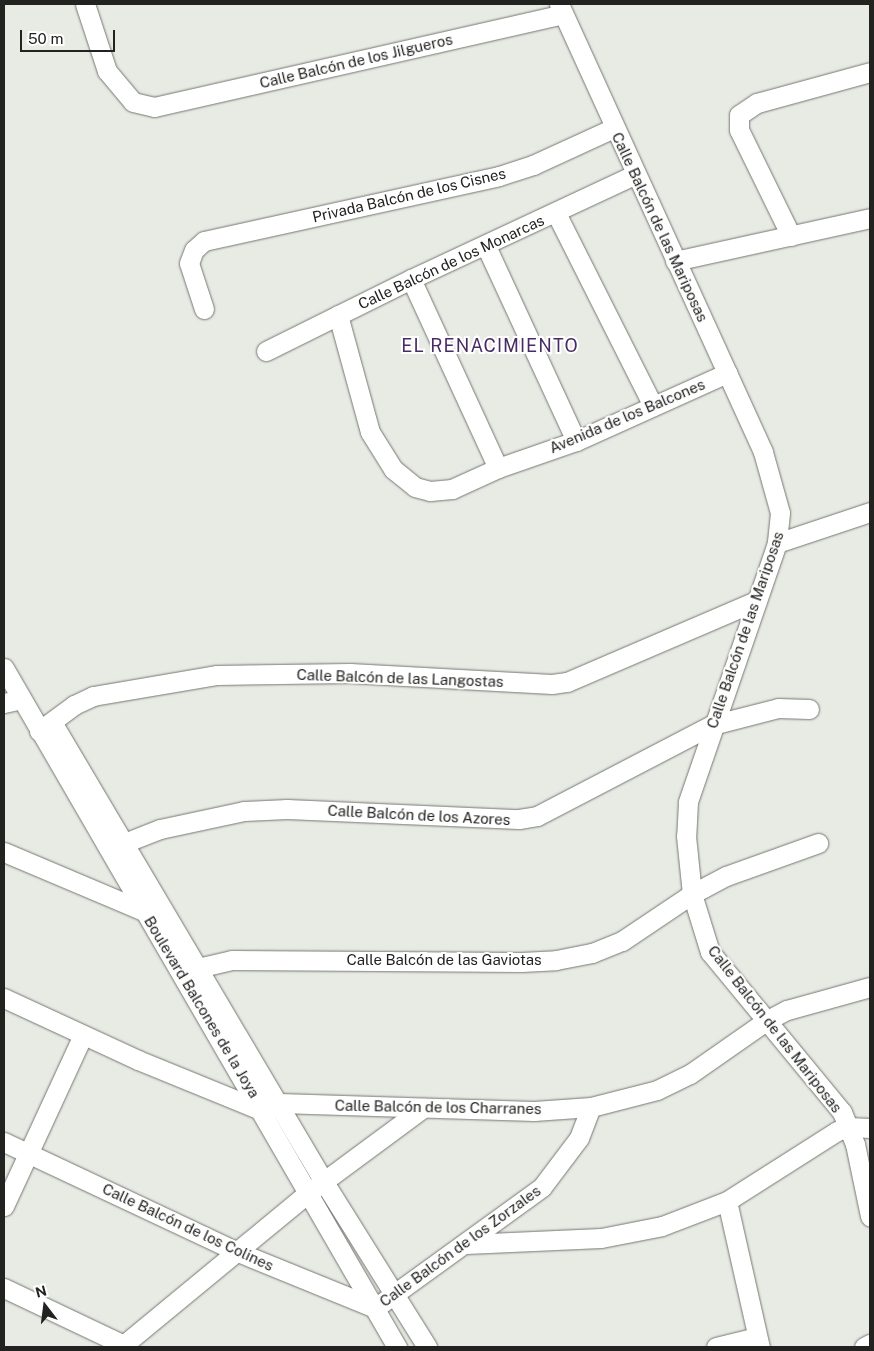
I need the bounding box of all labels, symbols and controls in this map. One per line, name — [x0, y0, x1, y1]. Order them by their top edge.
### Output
scale bar — [22, 20, 118, 52]
text: 50 m — [28, 30, 63, 47]
street label: Calle Balcón de los Jilgueros — [258, 30, 454, 92]
street label: Calle Balcón de las Mariposas — [608, 129, 712, 325]
street label: Privada Balcón de los Cisnes — [310, 164, 508, 226]
street label: Calle Balcón de los Monarcas — [355, 211, 547, 313]
district label: EL RENACIMIENTO — [399, 335, 581, 357]
street label: Avenida de los Balcones — [546, 375, 708, 457]
street label: Calle Balcón de las Mariposas — [703, 529, 787, 731]
street label: Calle Balcón de las Langostas — [296, 665, 504, 691]
street label: Calle Balcón de los Azores — [327, 801, 511, 829]
street label: Boulevard Balcones de la Joya — [140, 913, 264, 1101]
street label: Calle Balcón de las Mariposas — [704, 942, 846, 1116]
street label: Calle Balcón de las Gaviotas — [346, 951, 542, 969]
street label: Calle Balcón de los Charranes — [334, 1096, 542, 1118]
street label: Calle Balcón de los Colines — [99, 1179, 277, 1275]
street label: Calle Balcón de los Zorzales — [376, 1181, 544, 1311]
north arrow — [20, 1281, 70, 1331]
text: N — [34, 1282, 48, 1301]

